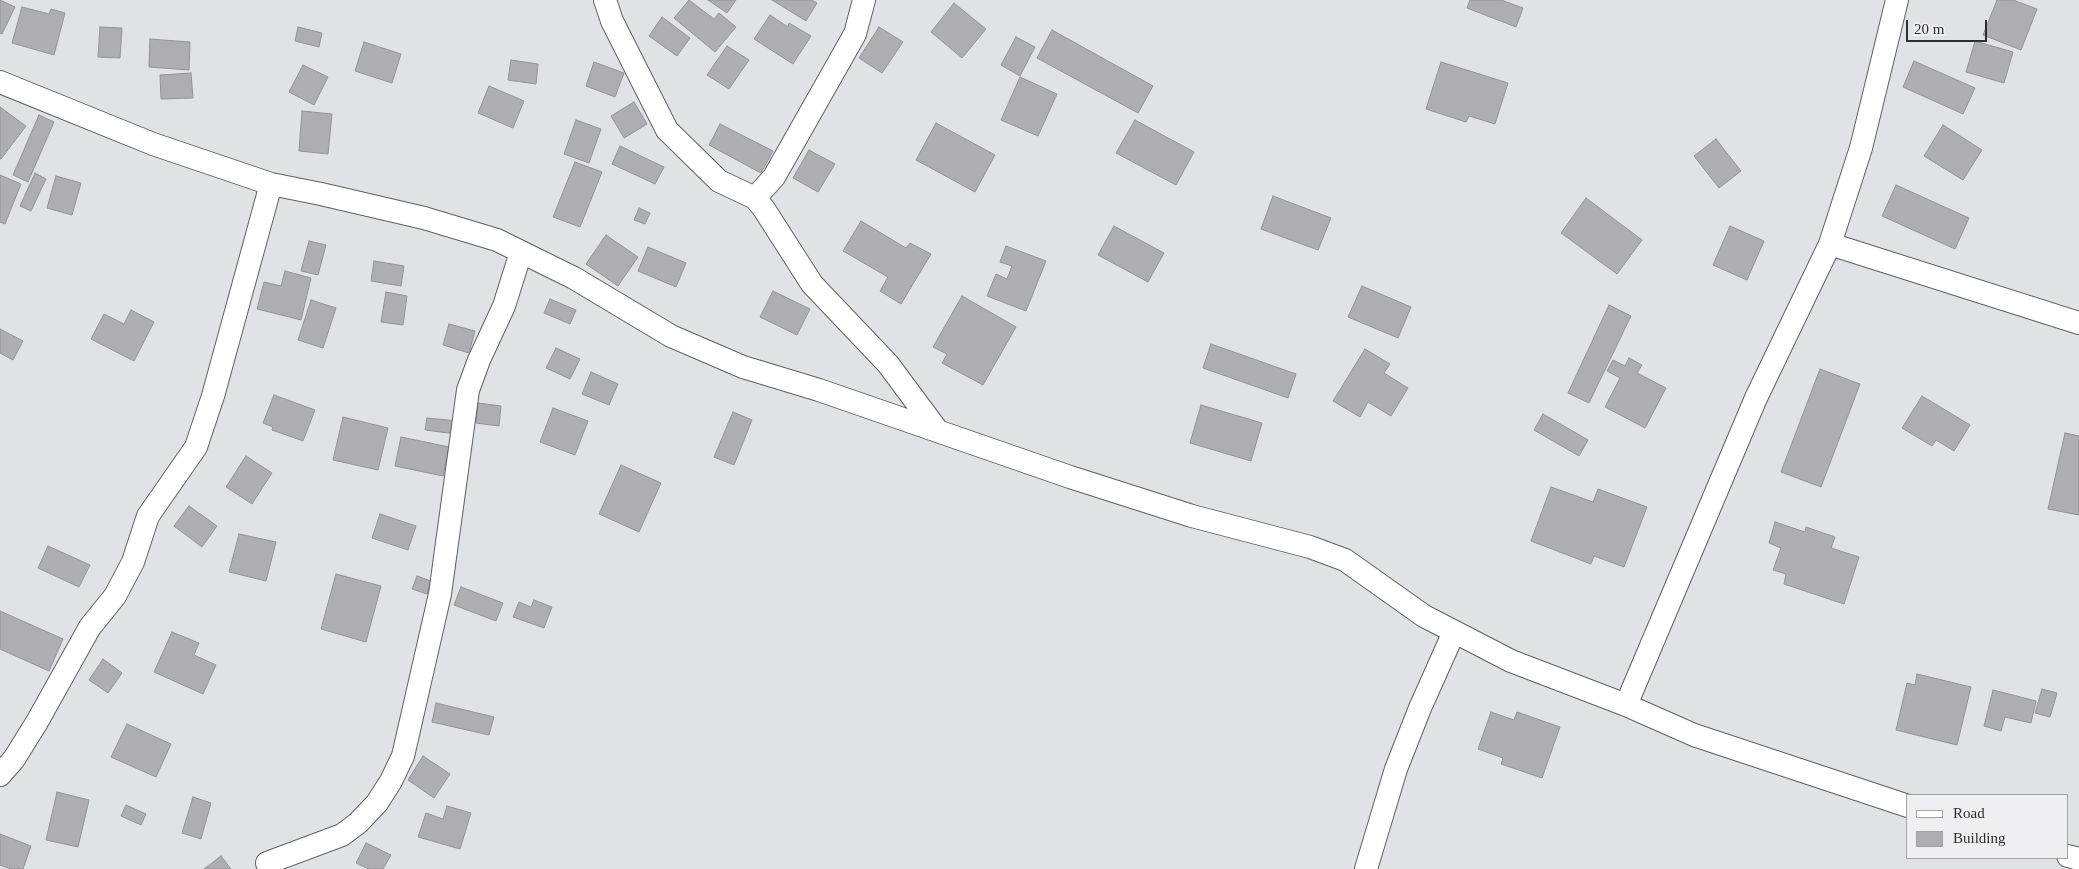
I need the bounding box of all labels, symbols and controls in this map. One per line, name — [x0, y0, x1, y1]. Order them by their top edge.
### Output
scale bar — [1909, 10, 1990, 42]
text: 20 m — [1914, 21, 1944, 37]
legend — [1906, 794, 2069, 859]
text: Road — [1953, 805, 1985, 821]
text: Building — [1953, 830, 2006, 846]

